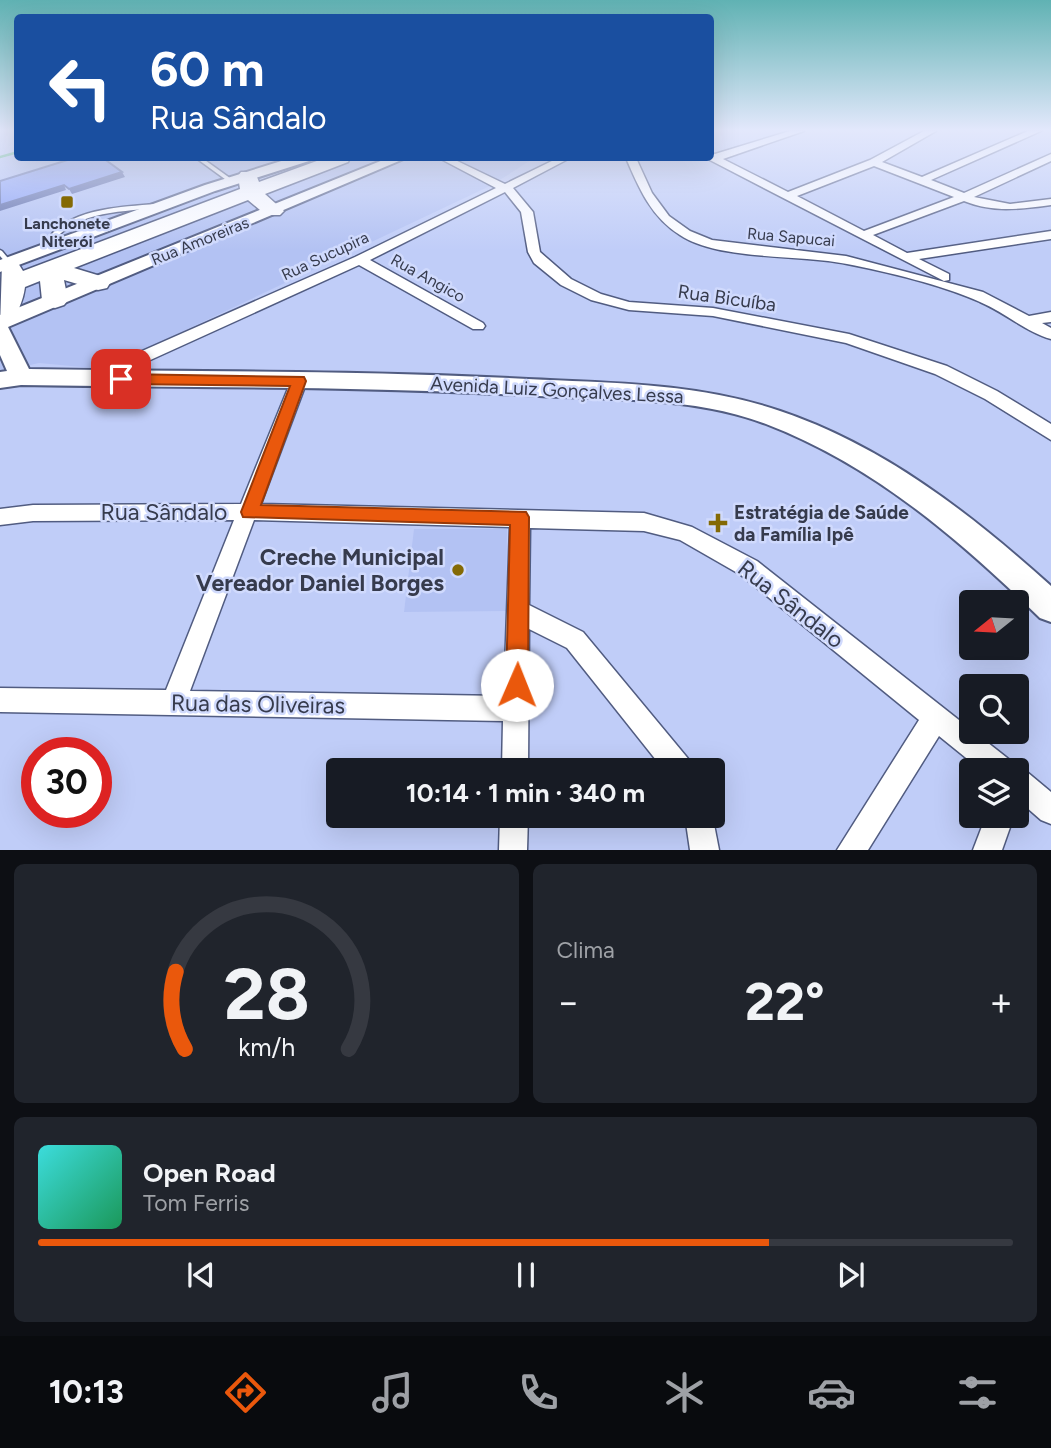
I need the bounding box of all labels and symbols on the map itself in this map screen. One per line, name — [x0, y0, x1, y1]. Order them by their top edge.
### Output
marker: Lanchonete Niterói — [59, 194, 75, 210]
street label: Rua Amoreiras — [148, 213, 252, 269]
place label: Lanchonete Niterói — [24, 214, 110, 251]
street label: Rua Sapucai — [746, 224, 836, 250]
street label: Rua Sucupira — [278, 227, 372, 285]
street label: Rua Angico — [388, 250, 468, 306]
street label: Rua Bicuíba — [676, 280, 778, 316]
pin — [91, 349, 151, 409]
street label: Avenida Luiz Gonçalves Lessa — [430, 372, 684, 408]
street label: Rua Sândalo — [101, 498, 227, 526]
place label: Estratégia de Saúde da Família Ipê — [734, 501, 909, 546]
marker: Estratégia de Saúde da Família Ipê — [708, 513, 728, 533]
place label: Creche Municipal Vereador Daniel Borges — [196, 543, 444, 597]
street label: Rua Sândalo — [732, 554, 850, 654]
marker: Creche Municipal Vereador Daniel Borges — [450, 562, 466, 578]
north arrow — [959, 590, 1029, 660]
position arrow — [480, 648, 554, 722]
street label: Rua das Oliveiras — [171, 688, 345, 720]
speed limit sign: 30 — [21, 737, 112, 828]

